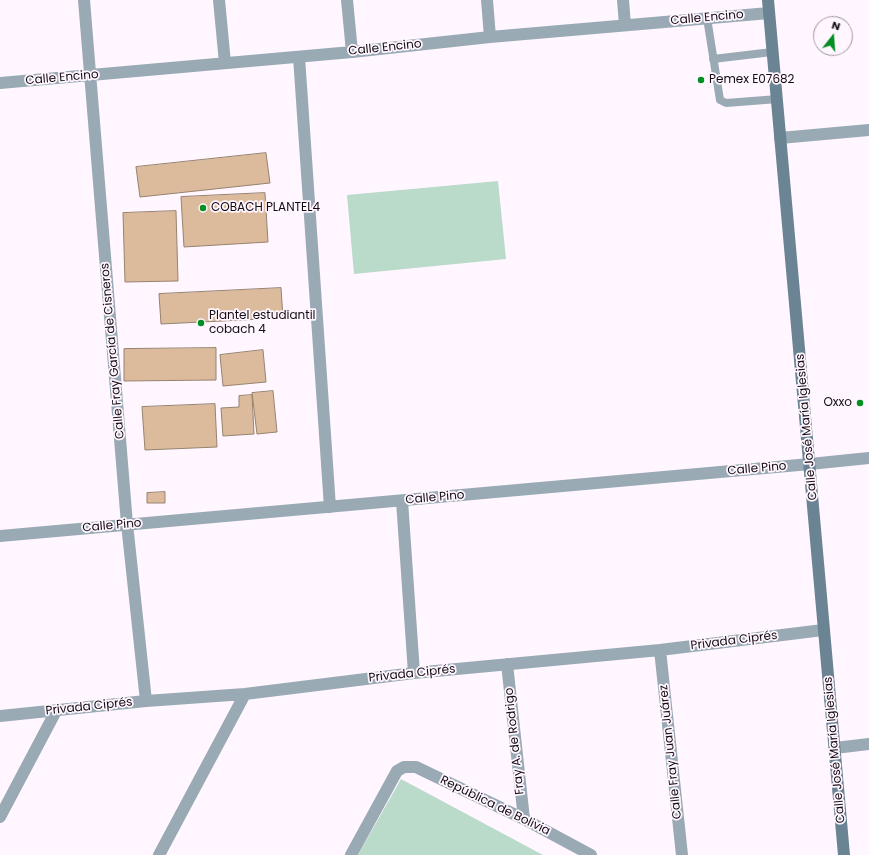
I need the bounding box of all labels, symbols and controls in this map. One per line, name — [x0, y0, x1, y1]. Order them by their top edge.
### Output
street label: Calle Encino — [670, 8, 744, 28]
north arrow — [813, 16, 853, 56]
text: N — [830, 17, 843, 34]
street label: Calle Encino — [348, 37, 422, 59]
street label: Calle Encino — [25, 68, 99, 88]
place label: Pemex E07682 — [709, 73, 794, 87]
marker: Pemex E07682 — [696, 75, 706, 85]
place label: COBACH PLANTEL4 — [211, 201, 320, 215]
marker: COBACH PLANTEL4 — [198, 203, 208, 213]
street label: Calle Fray García de Cisneros — [98, 262, 128, 440]
place label: Plantel estudiantil cobach 4 — [209, 309, 316, 337]
marker: Plantel estudiantil cobach 4 — [196, 318, 206, 328]
street label: Calle José María Iglesias — [793, 353, 821, 501]
place label: Oxxo — [823, 396, 852, 410]
marker: Oxxo — [855, 398, 865, 408]
street label: Calle Pino — [727, 459, 787, 479]
street label: Calle Pino — [405, 488, 465, 508]
street label: Calle Pino — [82, 516, 142, 536]
street label: Privada Ciprés — [690, 629, 778, 653]
street label: Privada Ciprés — [368, 662, 456, 686]
street label: Calle José María Iglesias — [821, 676, 849, 824]
street label: Calle Fray Juan Juárez — [657, 684, 685, 820]
street label: Fray A. de Rodrigo — [502, 687, 528, 795]
street label: Privada Ciprés — [45, 695, 133, 719]
street label: República de Bolivia — [438, 773, 552, 839]

